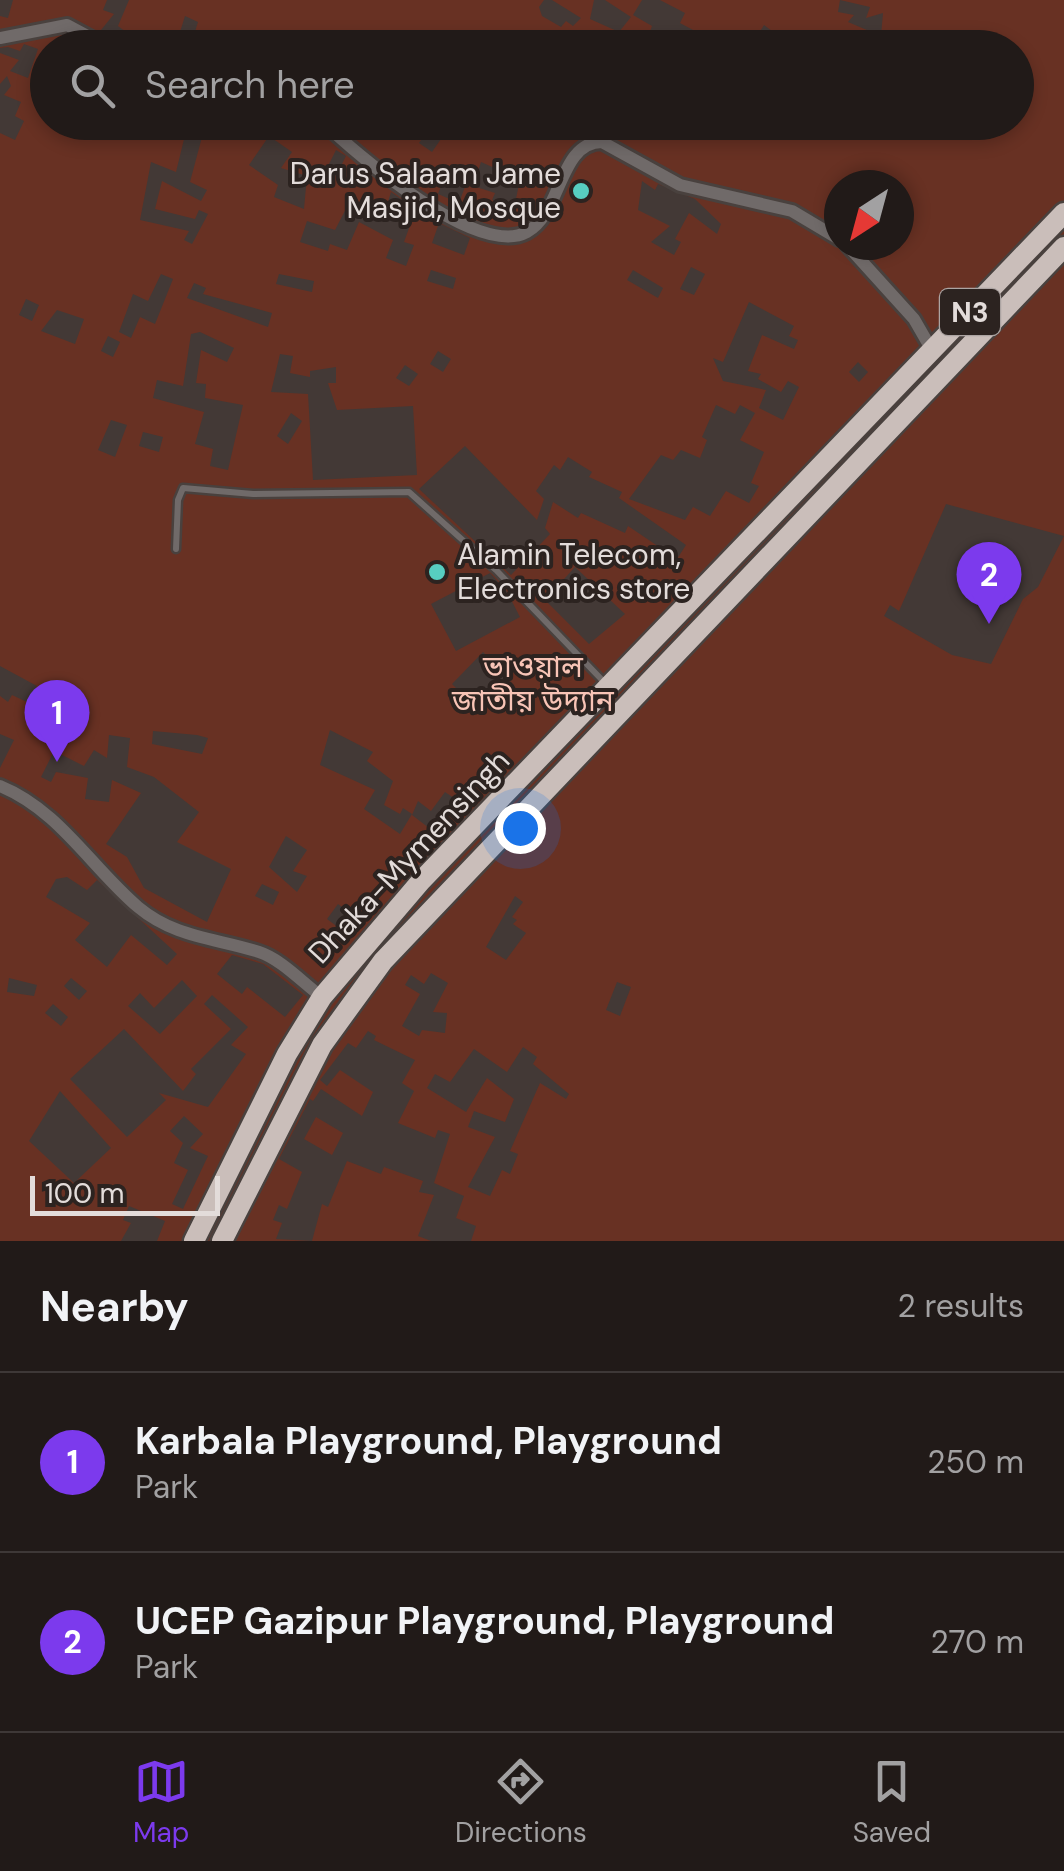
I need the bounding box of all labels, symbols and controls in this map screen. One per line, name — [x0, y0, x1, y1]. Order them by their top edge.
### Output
search box — [30, 30, 1034, 140]
icon: search — [65, 58, 120, 113]
text: Search here — [145, 60, 355, 110]
place label: Darus Salaam Jame Masjid, Mosque — [290, 154, 561, 227]
north arrow — [824, 170, 914, 260]
marker: Darus Salaam Jame Masjid, Mosque — [570, 180, 592, 202]
road number: N3 — [940, 289, 1000, 335]
place label: Alamin Telecom, Electronics store — [457, 535, 690, 608]
pin: 2 — [956, 542, 1022, 624]
marker: Alamin Telecom, Electronics store — [426, 561, 448, 583]
park label: ভাওয়াল জাতীয় উদ্যান — [451, 647, 615, 720]
pin: 1 — [24, 680, 90, 762]
street label: Dhaka-Mymensingh — [300, 742, 518, 972]
your location — [495, 803, 546, 854]
scale bar — [30, 1171, 220, 1216]
text: 100 m — [45, 1175, 124, 1212]
text: Nearby — [40, 1279, 189, 1334]
text: 2 results — [898, 1285, 1024, 1327]
text: Karbala Playground, Playground — [135, 1416, 722, 1466]
text: 1 — [67, 1441, 78, 1483]
text: 250 m — [927, 1441, 1024, 1483]
text: Park — [135, 1466, 198, 1508]
text: UCEP Gazipur Playground, Playground — [135, 1596, 834, 1646]
text: 2 — [63, 1621, 82, 1663]
text: 270 m — [931, 1621, 1024, 1663]
text: Park — [135, 1646, 198, 1688]
tab: Map — [133, 1754, 189, 1851]
tab: Directions — [455, 1754, 587, 1851]
tab: Saved — [853, 1754, 931, 1851]

